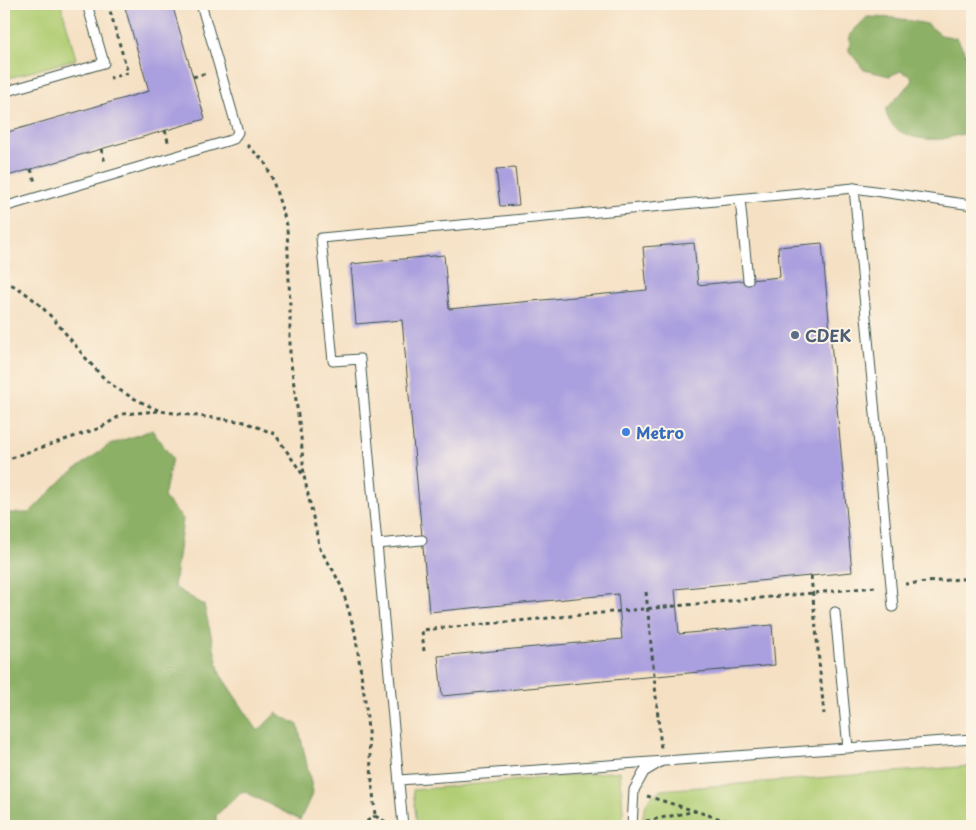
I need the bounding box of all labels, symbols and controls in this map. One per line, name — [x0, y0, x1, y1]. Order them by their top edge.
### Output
place label: CDEK — [805, 323, 852, 347]
marker: CDEK — [789, 329, 801, 341]
place label: Metro — [636, 420, 684, 444]
marker: Metro — [620, 426, 632, 438]

